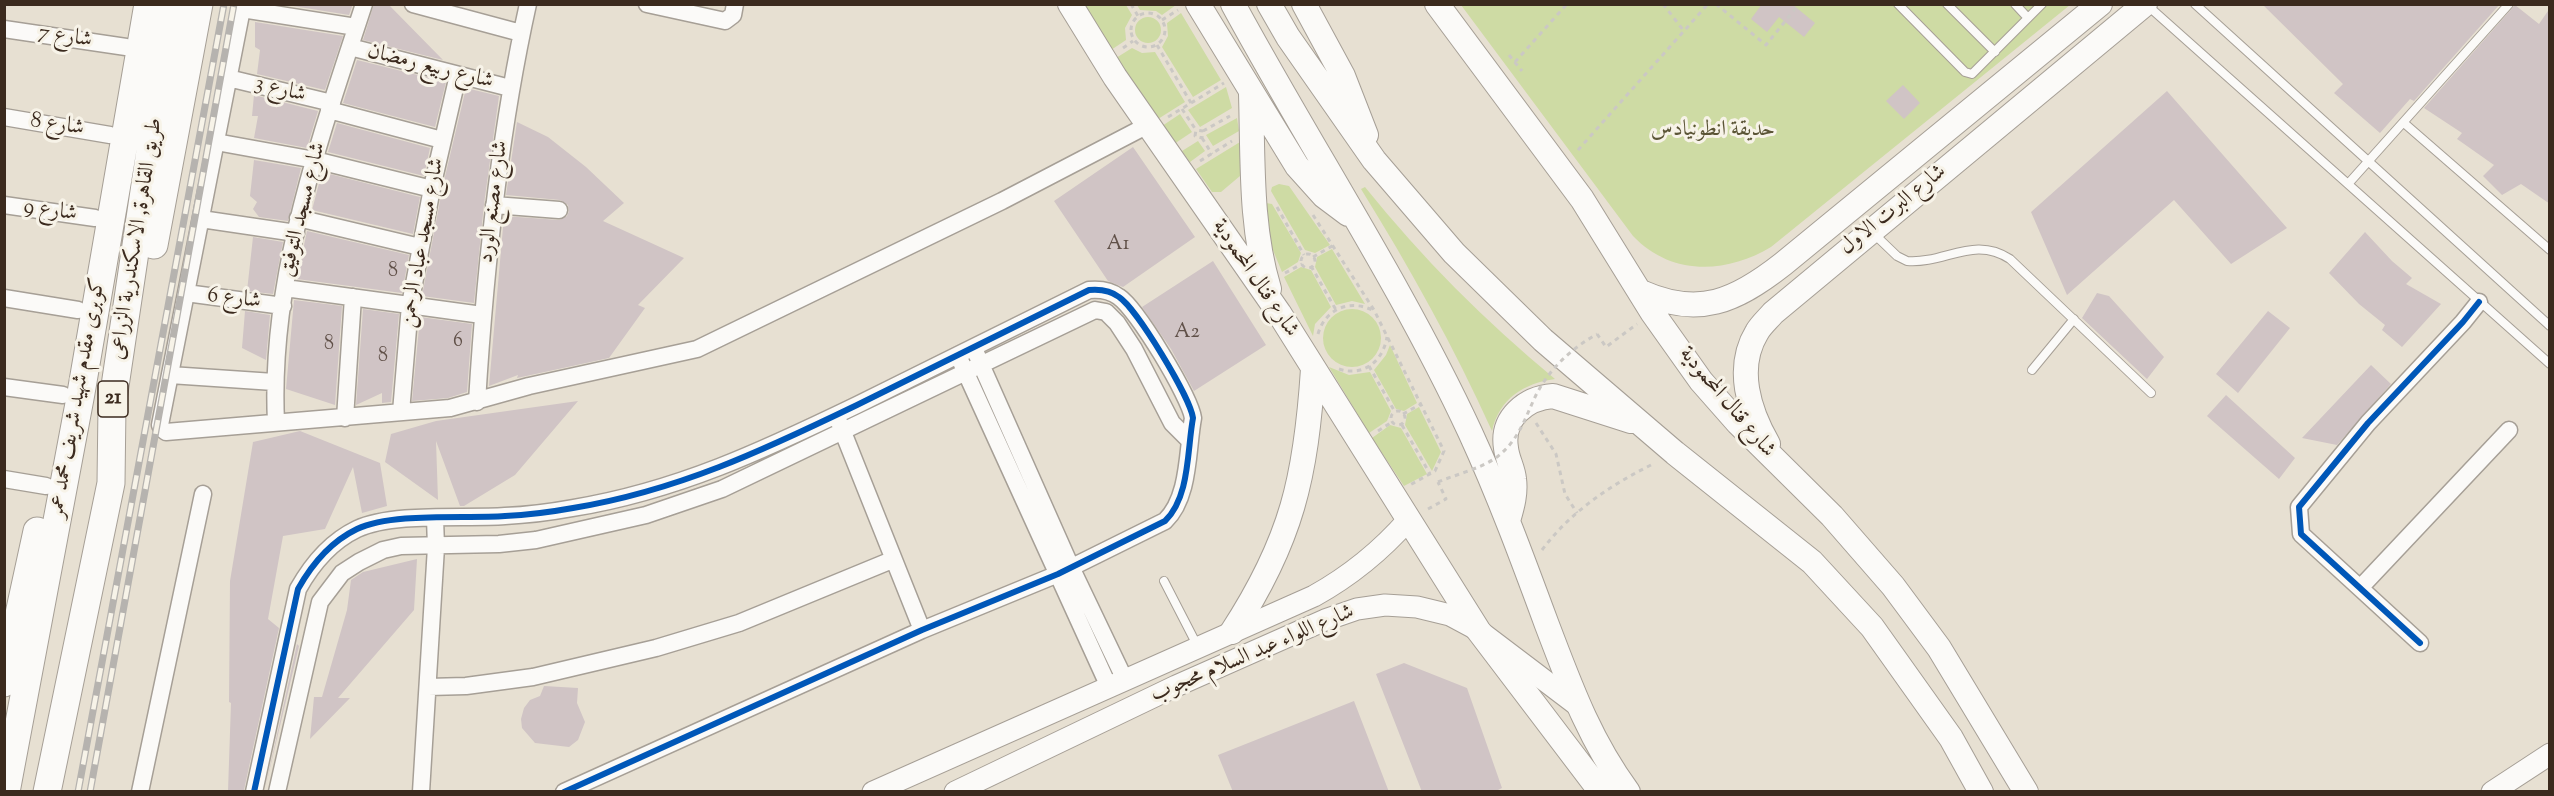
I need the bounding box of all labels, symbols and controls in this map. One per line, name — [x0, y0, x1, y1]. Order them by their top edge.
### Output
street label: شارع 7 — [36, 21, 94, 55]
street label: شارع ربيع رمضان — [364, 40, 496, 96]
street label: شارع 3 — [252, 72, 308, 110]
street label: شارع 8 — [28, 109, 86, 143]
street label: طريق القاهرة, الاسكندرية الزراعى — [106, 116, 170, 362]
park label: حديقة انطونيادس — [1651, 118, 1775, 144]
street label: شارع مصنع الورد — [474, 139, 516, 265]
street label: شارع مسجد التوفيق — [275, 140, 333, 280]
street label: شارع مسجد عباد الرحمن — [396, 156, 452, 330]
street label: شارع البرت الاول — [1835, 160, 1953, 262]
street label: شارع 9 — [22, 195, 78, 229]
street label: شارع قنال المحمودية — [1205, 215, 1303, 343]
house number: A1 — [1106, 234, 1130, 258]
house number: 8 — [388, 261, 398, 285]
street label: كوبرى مقدم شهيد شريف محمد عمر — [45, 276, 113, 520]
street label: شارع 6 — [206, 284, 262, 316]
house number: A2 — [1174, 322, 1200, 346]
house number: 6 — [453, 331, 463, 355]
house number: 8 — [324, 334, 334, 358]
street label: شارع قنال المحمودية — [1672, 342, 1780, 464]
house number: 8 — [378, 346, 388, 370]
road number: 21 — [98, 381, 128, 417]
street label: شارع اللواء عبد السلام محجوب — [1147, 600, 1359, 710]

